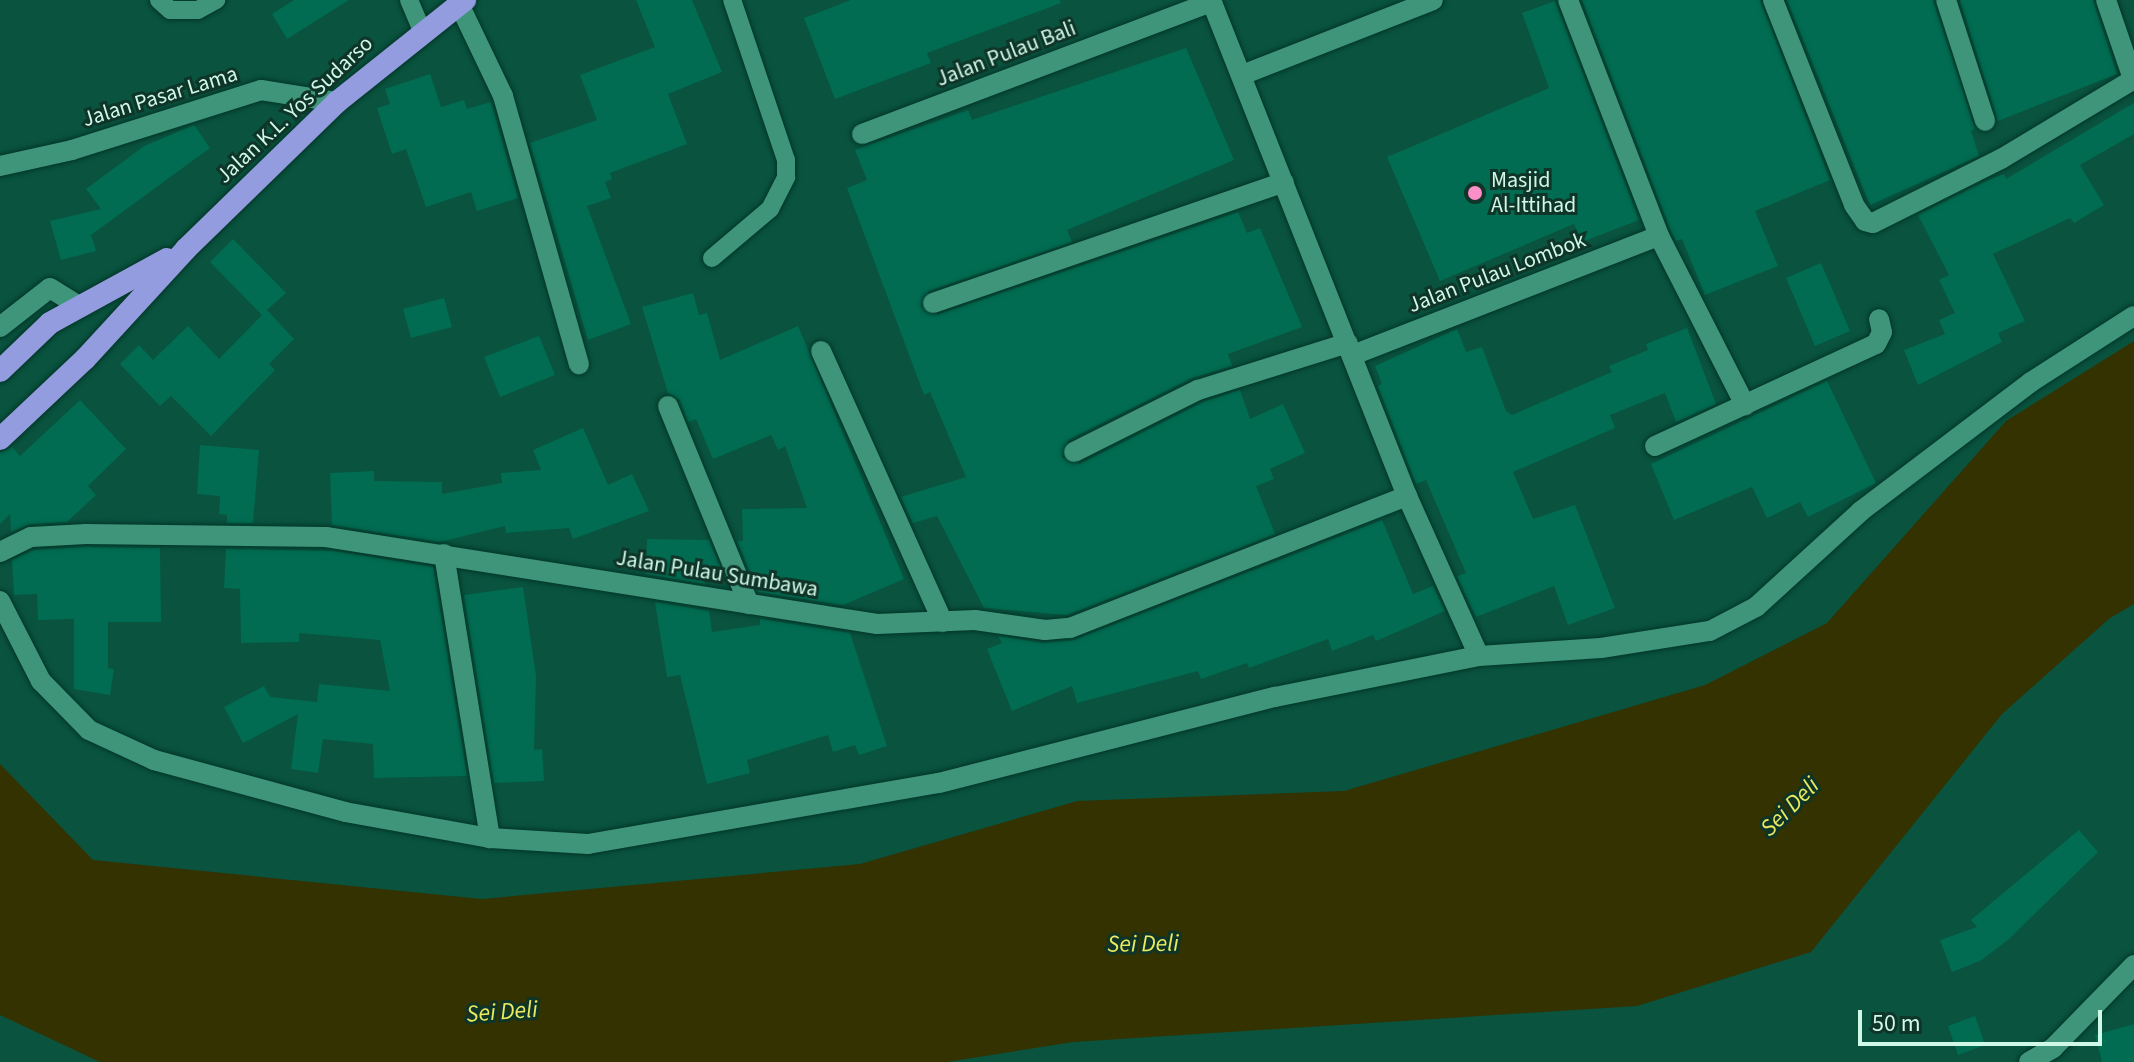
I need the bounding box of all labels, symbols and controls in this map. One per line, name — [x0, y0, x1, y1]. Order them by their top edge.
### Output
street label: Jalan Pulau Bali — [933, 15, 1079, 93]
street label: Jalan K.L. Yos Sudarso — [211, 31, 379, 189]
street label: Jalan Pasar Lama — [79, 61, 241, 133]
place label: Masjid Al-Ittihad — [1491, 167, 1576, 218]
marker: Masjid Al-Ittihad — [1466, 184, 1484, 202]
street label: Jalan Pulau Lombok — [1405, 227, 1589, 319]
street label: Jalan Pulau Sumbawa — [614, 545, 820, 603]
water label: Sei Deli — [1755, 772, 1825, 842]
water label: Sei Deli — [1107, 929, 1179, 959]
scale bar — [1862, 994, 2106, 1044]
water label: Sei Deli — [465, 995, 539, 1029]
text: 50 m — [1872, 1006, 1921, 1041]

